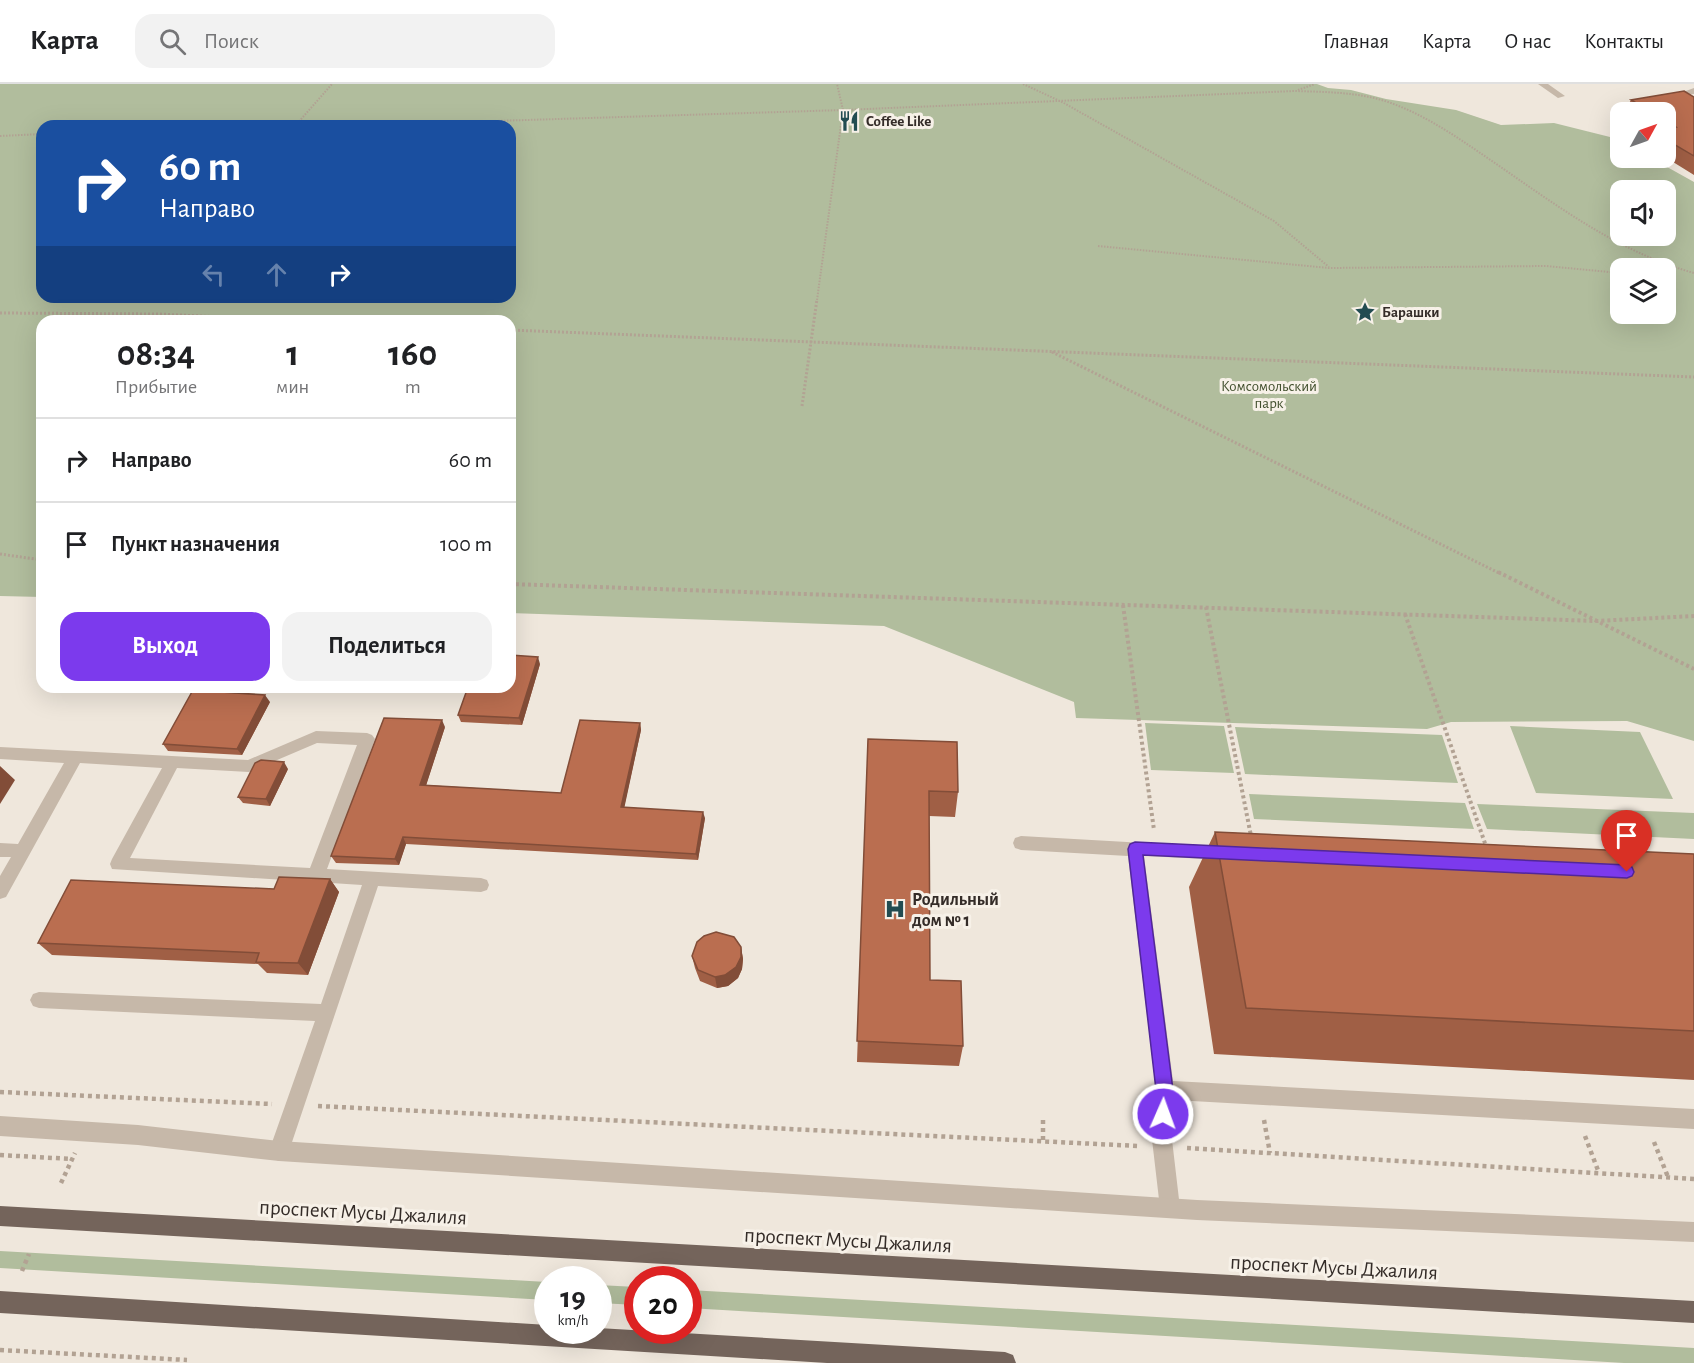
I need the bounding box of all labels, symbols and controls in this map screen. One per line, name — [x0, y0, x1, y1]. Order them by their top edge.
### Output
search box — [135, 14, 555, 68]
icon: search — [156, 25, 189, 58]
text: Карта — [30, 27, 99, 55]
text: Поиск — [204, 30, 259, 52]
text: Главная — [1323, 31, 1389, 52]
text: Карта — [1422, 31, 1471, 52]
text: О нас — [1504, 31, 1551, 52]
text: Контакты — [1584, 31, 1664, 52]
north arrow — [1610, 102, 1676, 168]
map controls — [1610, 102, 1676, 324]
restaurant icon: Coffee Like — [837, 109, 861, 133]
place label: Coffee Like — [866, 114, 931, 129]
icon: right — [60, 144, 138, 222]
text: 60 m — [159, 146, 241, 188]
button: sound — [1610, 180, 1676, 246]
text: Направо — [159, 195, 255, 222]
icon: left — [197, 258, 230, 291]
icon: ahead — [260, 258, 293, 291]
icon: right — [323, 258, 356, 291]
button: layers — [1610, 258, 1676, 324]
place icon: Барашки — [1353, 300, 1377, 324]
place label: Барашки — [1382, 305, 1440, 320]
text: 08:34 — [117, 336, 195, 372]
text: 1 — [286, 336, 299, 372]
text: 160 — [388, 336, 437, 372]
text: Прибытие — [115, 377, 197, 397]
text: мин — [276, 377, 309, 397]
text: m — [405, 377, 421, 397]
park label: Комсомольский парк — [1221, 379, 1317, 411]
icon: right — [60, 444, 93, 477]
text: Направо — [111, 449, 192, 471]
text: 60 m — [449, 449, 492, 471]
icon: arrive — [60, 528, 93, 561]
text: Пункт назначения — [111, 533, 280, 555]
text: 100 m — [440, 533, 492, 555]
button: Выход — [60, 612, 270, 681]
button: Поделиться — [282, 612, 492, 681]
pin — [1601, 810, 1652, 872]
icon: arrive — [1610, 819, 1643, 852]
place label: Родильный дом № 1 — [912, 891, 999, 930]
hospital icon: Родильный дом № 1 — [883, 897, 907, 921]
position arrow — [1131, 1082, 1195, 1146]
street label: проспект Мусы Джалиля — [259, 1197, 467, 1228]
street label: проспект Мусы Джалиля — [744, 1225, 952, 1256]
street label: проспект Мусы Джалиля — [1230, 1252, 1438, 1283]
speed limit sign: 20 — [624, 1266, 702, 1344]
text: 19 — [560, 1283, 586, 1313]
text: km/h — [558, 1313, 588, 1328]

